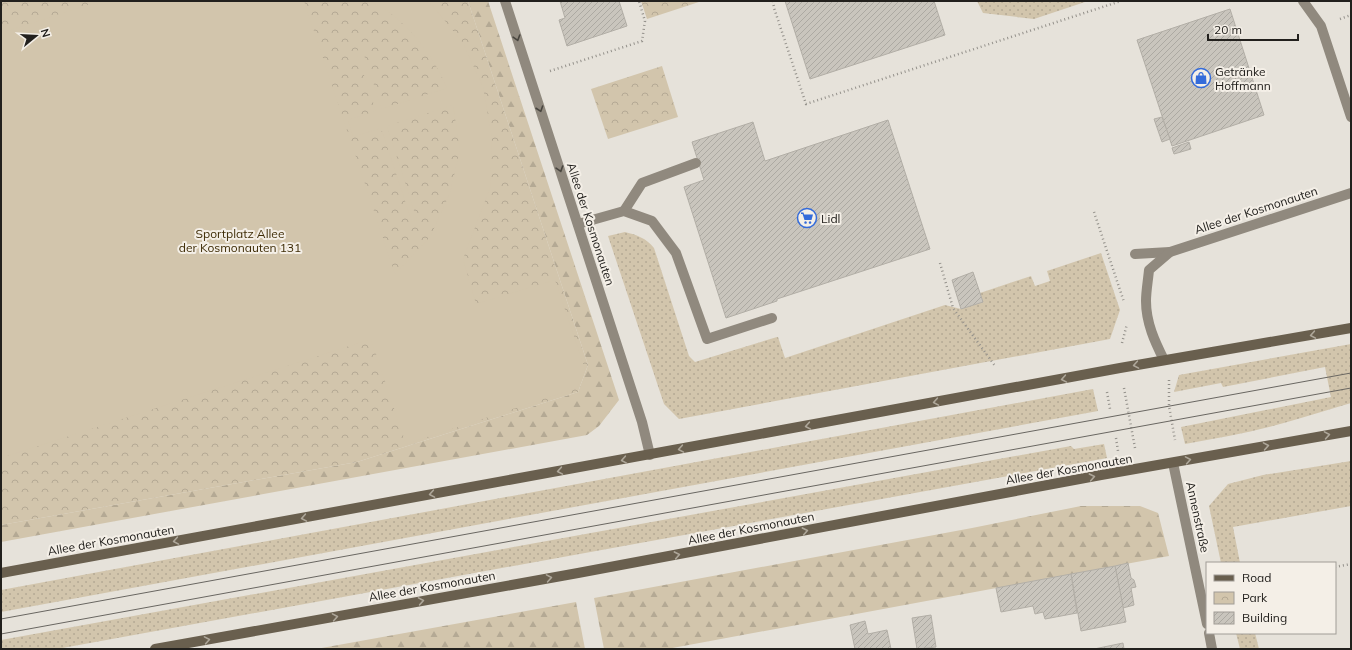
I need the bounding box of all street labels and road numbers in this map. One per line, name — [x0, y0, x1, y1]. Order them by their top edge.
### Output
street label: Allee der Kosmonauten — [564, 161, 618, 287]
street label: Allee der Kosmonauten — [1193, 183, 1319, 237]
street label: Allee der Kosmonauten — [1004, 450, 1134, 488]
street label: Annenstraße — [1183, 480, 1213, 554]
street label: Allee der Kosmonauten — [687, 508, 815, 548]
street label: Allee der Kosmonauten — [46, 521, 176, 559]
street label: Allee der Kosmonauten — [367, 567, 497, 605]

